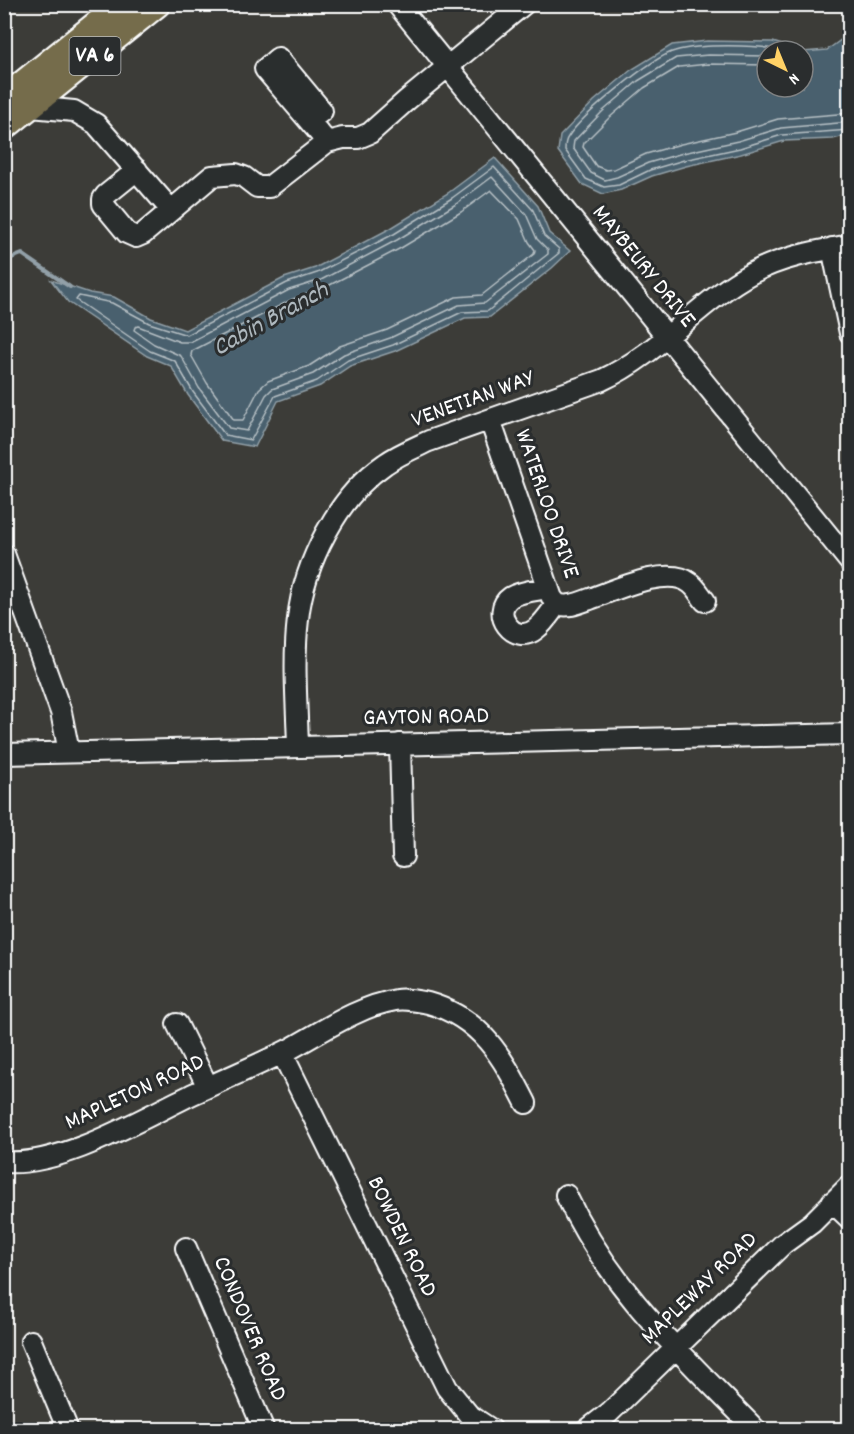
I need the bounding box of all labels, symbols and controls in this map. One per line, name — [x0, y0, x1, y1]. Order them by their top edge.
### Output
road number: VA 6 — [70, 37, 121, 75]
north arrow — [755, 39, 815, 99]
text: N — [783, 67, 804, 89]
street label: MAYBEURY DRIVE — [583, 198, 703, 336]
water label: Cabin Branch — [206, 272, 337, 367]
street label: VENETIAN WAY — [407, 362, 540, 438]
street label: WATERLOO DRIVE — [505, 425, 587, 583]
street label: GAYTON ROAD — [363, 700, 489, 736]
street label: MAPLETON ROAD — [60, 1046, 210, 1140]
street label: BOWDEN ROAD — [357, 1171, 445, 1303]
street label: MAPLEWAY ROAD — [634, 1224, 766, 1354]
street label: CONDOVER ROAD — [203, 1251, 295, 1407]

